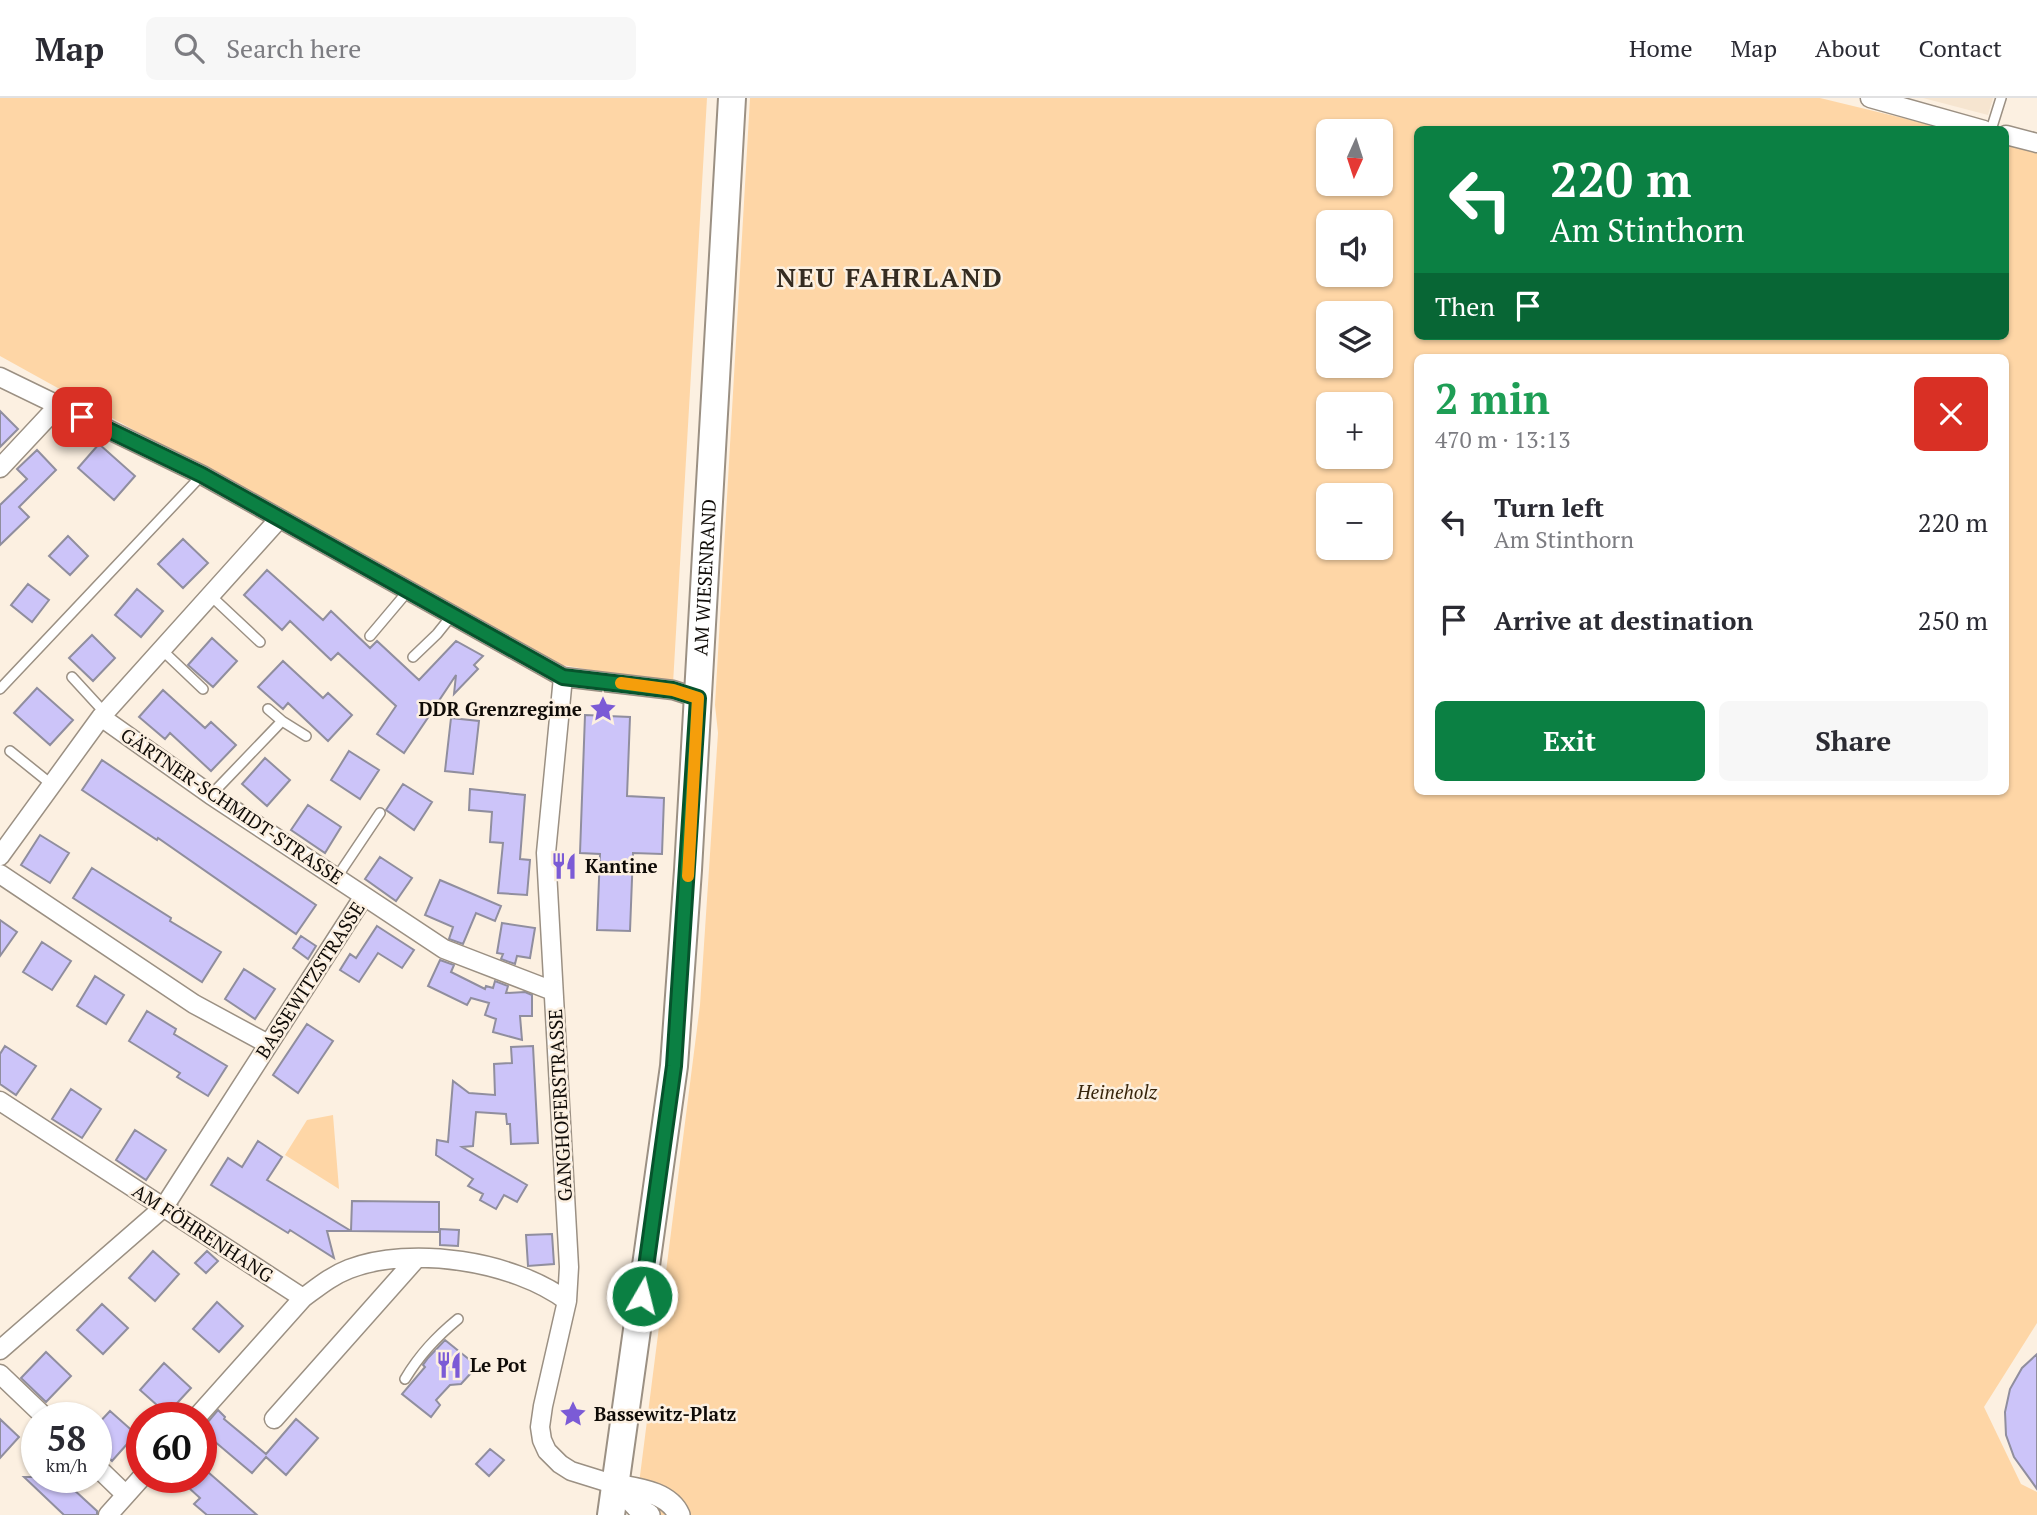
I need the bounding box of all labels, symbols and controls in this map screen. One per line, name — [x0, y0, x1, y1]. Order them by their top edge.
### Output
search box — [146, 17, 636, 80]
text: Map — [35, 27, 104, 70]
icon: search — [170, 29, 208, 67]
text: Search here — [226, 31, 361, 65]
text: Home — [1629, 32, 1693, 64]
text: Map — [1731, 32, 1777, 64]
text: About — [1815, 32, 1881, 64]
text: Contact — [1919, 32, 2002, 64]
north arrow — [1316, 119, 1393, 196]
map controls — [1316, 119, 1393, 560]
text: 220 m — [1550, 146, 1692, 211]
icon: left — [1435, 154, 1526, 245]
text: Am Stinthorn — [1550, 209, 1745, 251]
button: sound — [1316, 210, 1393, 287]
district label: NEU FAHRLAND — [776, 260, 1004, 294]
icon: arrive — [1509, 287, 1547, 325]
text: Then — [1435, 289, 1495, 323]
button: layers — [1316, 301, 1393, 378]
text: 2 min — [1435, 370, 1550, 426]
button: close — [1914, 377, 1988, 451]
pin — [52, 387, 112, 447]
button: + — [1316, 392, 1393, 469]
icon: arrive — [63, 398, 101, 436]
text: 470 m · 13:13 — [1435, 424, 1570, 455]
button: − — [1316, 483, 1393, 560]
text: Turn left — [1494, 490, 1604, 524]
street label: AM WIESENRAND — [687, 498, 721, 657]
icon: left — [1435, 503, 1473, 541]
text: 220 m — [1918, 505, 1988, 539]
text: Am Stinthorn — [1494, 524, 1634, 555]
icon: arrive — [1435, 601, 1473, 639]
text: Arrive at destination — [1494, 603, 1753, 637]
text: 250 m — [1918, 603, 1988, 637]
place icon: DDR Grenzregime — [588, 694, 618, 724]
place label: DDR Grenzregime — [419, 696, 582, 721]
button: Exit — [1435, 701, 1705, 781]
button: Share — [1719, 701, 1988, 781]
street label: GÄRTNER-SCHMIDT-STRASSE — [116, 722, 348, 889]
restaurant icon: Kantine — [549, 851, 579, 881]
place label: Kantine — [585, 853, 658, 878]
street label: BASSEWITZSTRASSE — [250, 897, 370, 1063]
street label: GANGHOFERSTRASSE — [542, 1008, 577, 1202]
park label: Heineholz — [1076, 1079, 1158, 1104]
street label: AM FÖHRENHANG — [128, 1178, 278, 1287]
position arrow — [605, 1259, 679, 1333]
restaurant icon: Le Pot — [434, 1350, 464, 1380]
place label: Le Pot — [470, 1352, 527, 1377]
place icon: Bassewitz-Platz — [558, 1399, 588, 1429]
place label: Bassewitz-Platz — [594, 1401, 737, 1426]
speed limit sign: 60 — [126, 1402, 217, 1493]
text: 58 — [47, 1415, 86, 1461]
text: km/h — [46, 1453, 87, 1477]

